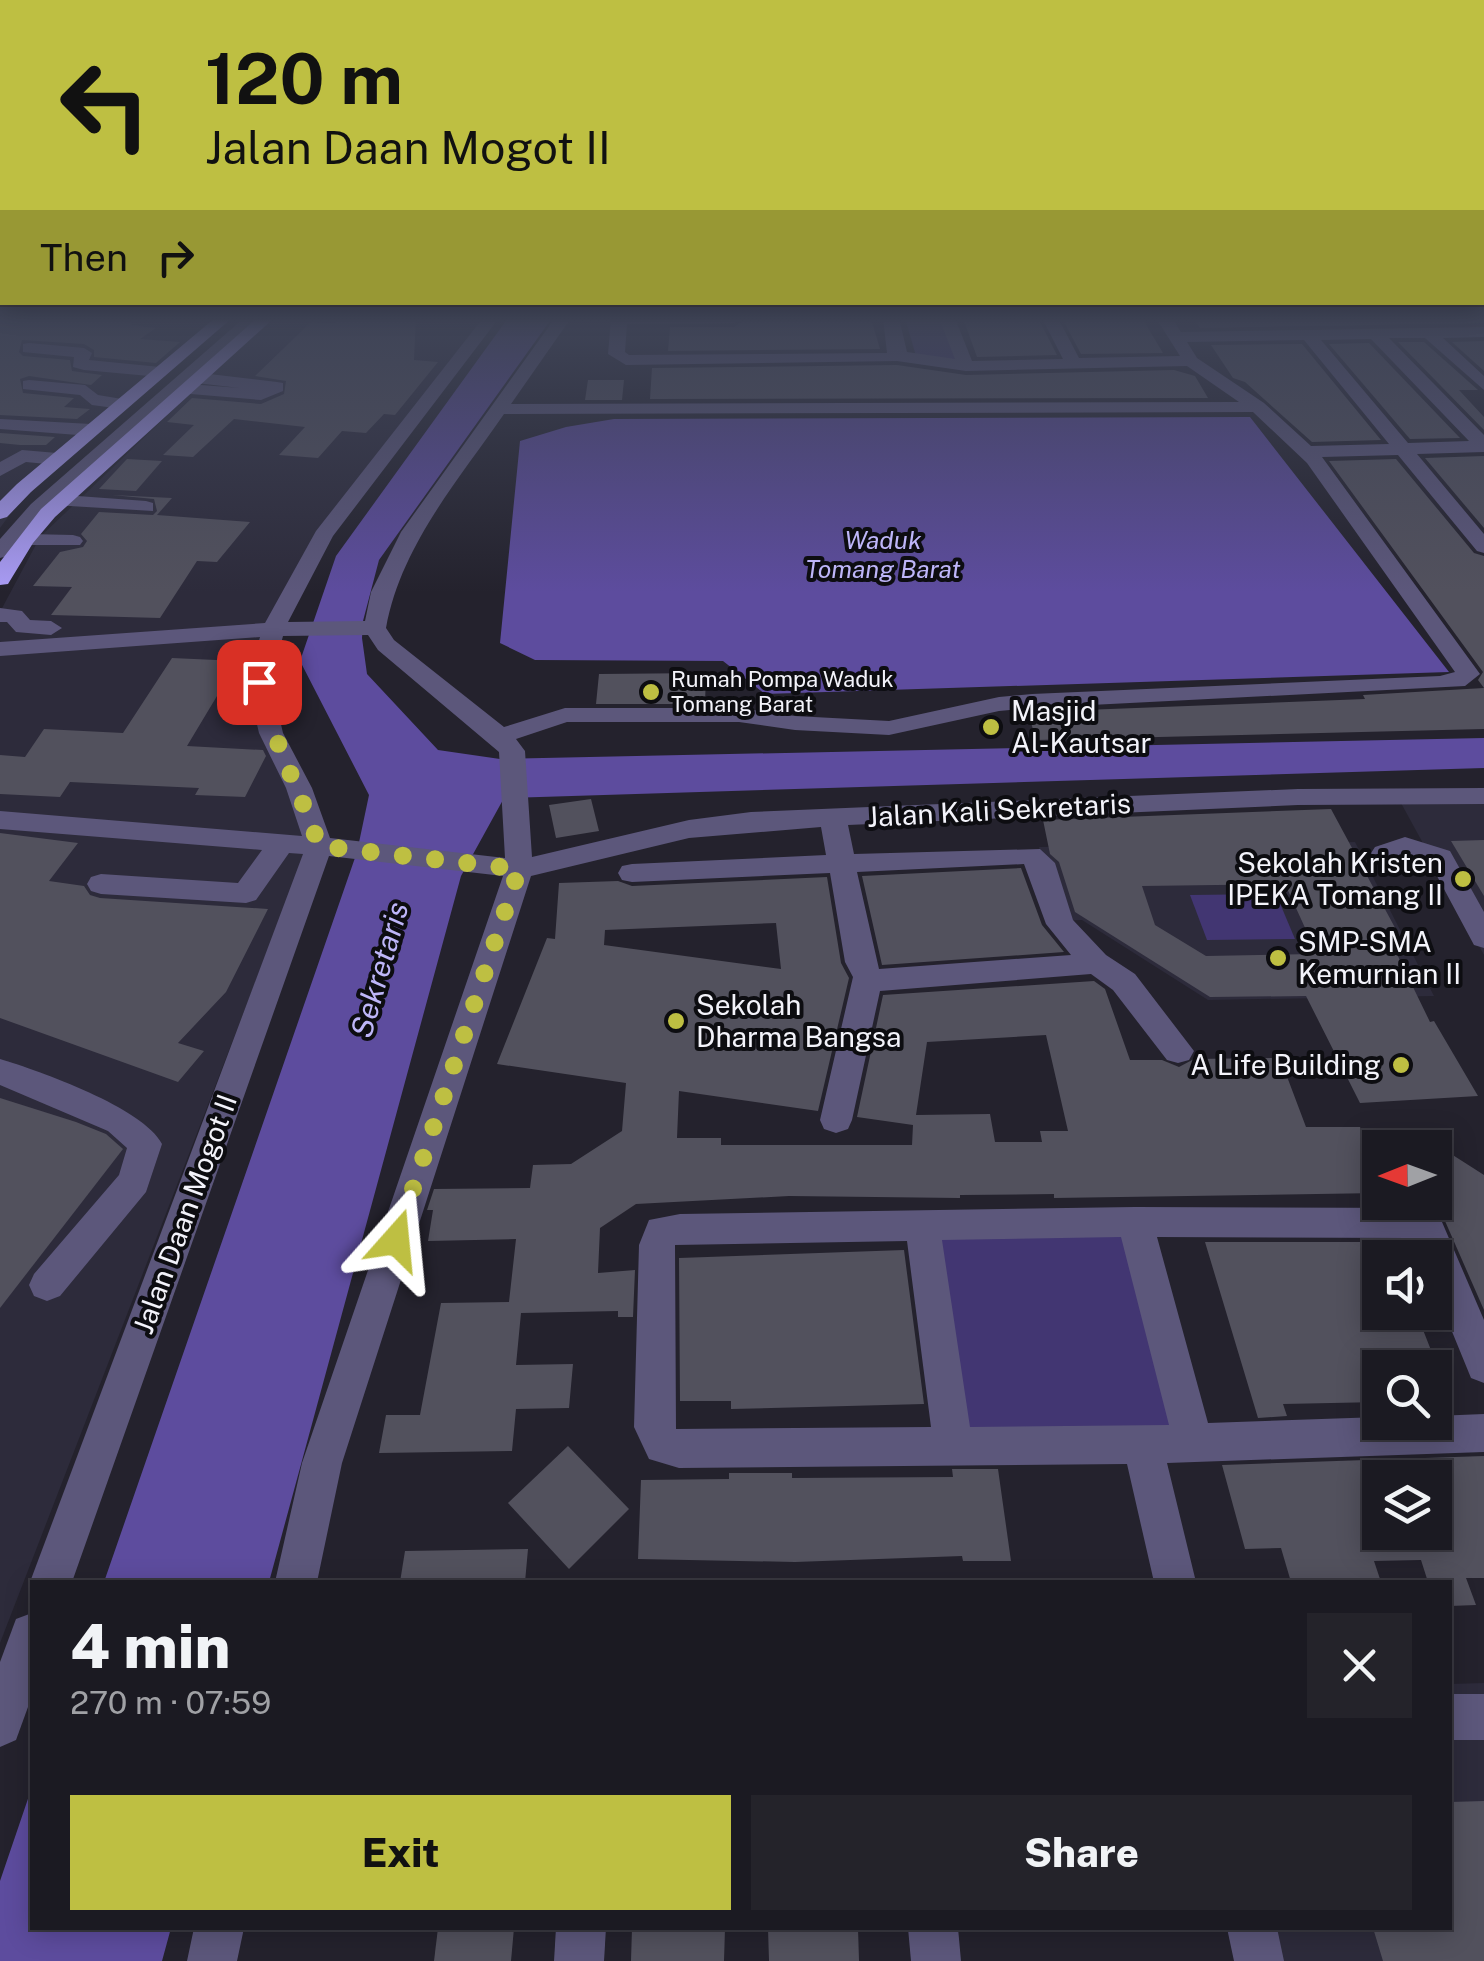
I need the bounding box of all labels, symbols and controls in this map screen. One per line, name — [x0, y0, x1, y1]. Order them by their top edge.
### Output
text: 120 m — [205, 37, 403, 120]
icon: left — [40, 40, 170, 170]
text: Jalan Daan Mogot II — [205, 121, 611, 174]
icon: right — [148, 230, 203, 285]
text: Then — [40, 235, 128, 280]
water label: Waduk Tomang Barat — [805, 525, 961, 584]
pin — [217, 640, 302, 725]
icon: arrive — [232, 655, 287, 710]
place label: Rumah Pompa Waduk Tomang Barat — [671, 666, 894, 717]
marker: Rumah Pompa Waduk Tomang Barat — [640, 681, 662, 703]
place label: Masjid Al-Kautsar — [1011, 694, 1152, 759]
marker: Masjid Al-Kautsar — [980, 716, 1002, 738]
street label: Jalan Kali Sekretaris — [866, 786, 1132, 833]
place label: Sekolah Kristen IPEKA Tomang II — [1227, 846, 1443, 911]
marker: Sekolah Kristen IPEKA Tomang II — [1452, 868, 1474, 890]
water label: Sekretaris — [343, 898, 416, 1042]
place label: SMP-SMA Kemurnian II — [1298, 925, 1461, 990]
marker: SMP-SMA Kemurnian II — [1267, 947, 1289, 969]
place label: Sekolah Dharma Bangsa — [696, 988, 901, 1053]
marker: Sekolah Dharma Bangsa — [665, 1010, 687, 1032]
place label: A Life Building — [1190, 1048, 1381, 1081]
marker: A Life Building — [1390, 1054, 1412, 1076]
street label: Jalan Daan Mogot II — [126, 1090, 243, 1338]
north arrow — [1362, 1130, 1452, 1220]
map controls — [1362, 1130, 1452, 1550]
position arrow — [344, 1188, 448, 1292]
button: sound — [1362, 1240, 1452, 1330]
button: search — [1362, 1350, 1452, 1440]
button: layers — [1362, 1460, 1452, 1550]
text: 4 min — [70, 1611, 230, 1682]
button: close — [1307, 1613, 1412, 1718]
text: 270 m · 07:59 — [70, 1684, 271, 1721]
button: Exit — [70, 1795, 731, 1910]
button: Share — [751, 1795, 1412, 1910]

